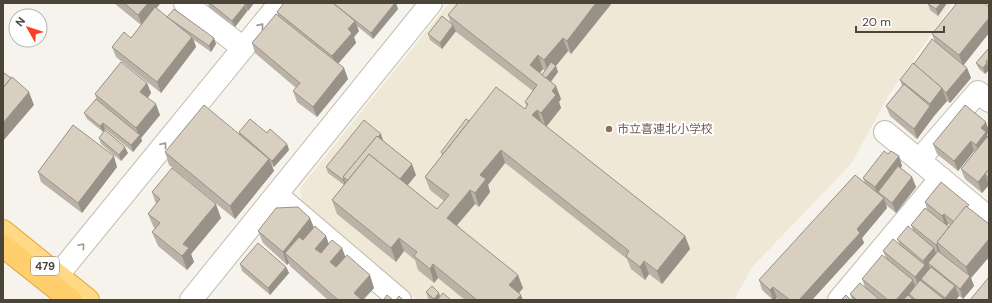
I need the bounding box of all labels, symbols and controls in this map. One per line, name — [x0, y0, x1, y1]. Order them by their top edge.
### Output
north arrow — [8, 8, 48, 48]
scale bar — [856, 8, 944, 34]
text: N — [12, 14, 28, 29]
text: 20 m — [862, 14, 891, 30]
one-way arrow — [257, 23, 264, 30]
place label: 市立喜連北小学校 — [617, 121, 713, 137]
marker: 市立喜連北小学校 — [604, 124, 614, 134]
one-way arrow — [159, 142, 166, 149]
one-way arrow — [77, 243, 84, 250]
road number: 479 — [31, 257, 59, 275]

